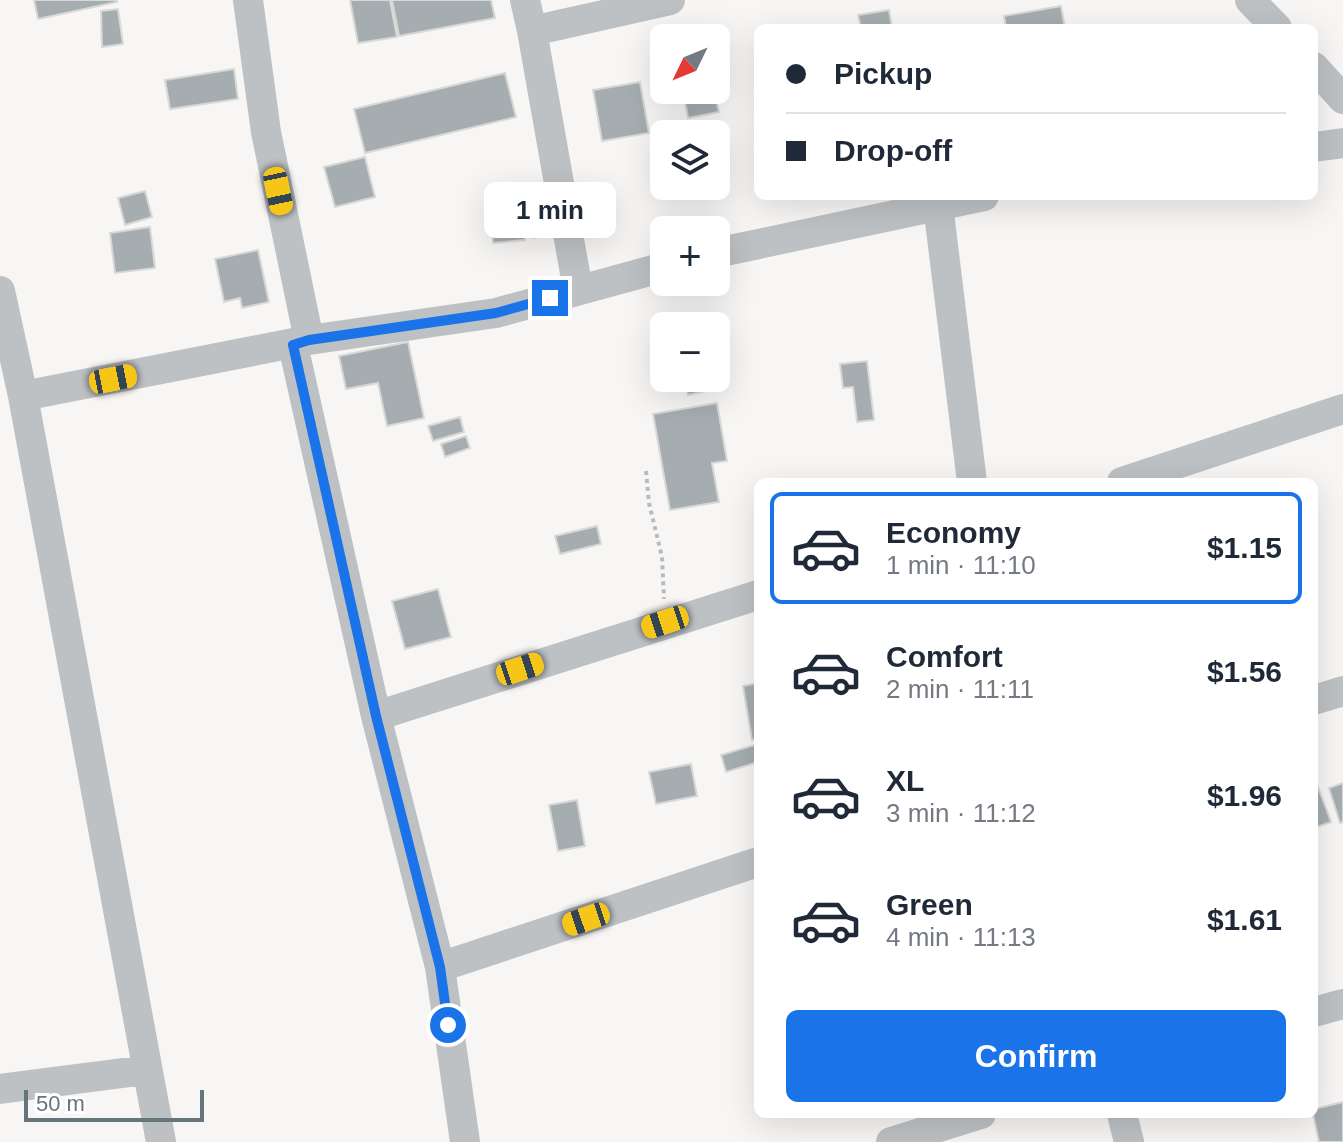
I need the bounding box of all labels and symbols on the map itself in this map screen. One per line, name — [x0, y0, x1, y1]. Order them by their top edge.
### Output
north arrow — [650, 24, 730, 104]
car — [261, 165, 295, 217]
callout: 1 min — [484, 182, 616, 238]
route end — [532, 280, 568, 316]
car — [87, 363, 139, 395]
car — [638, 603, 692, 641]
car — [493, 650, 547, 688]
car — [559, 900, 613, 938]
route start — [430, 1007, 466, 1043]
scale bar — [24, 1086, 204, 1122]

